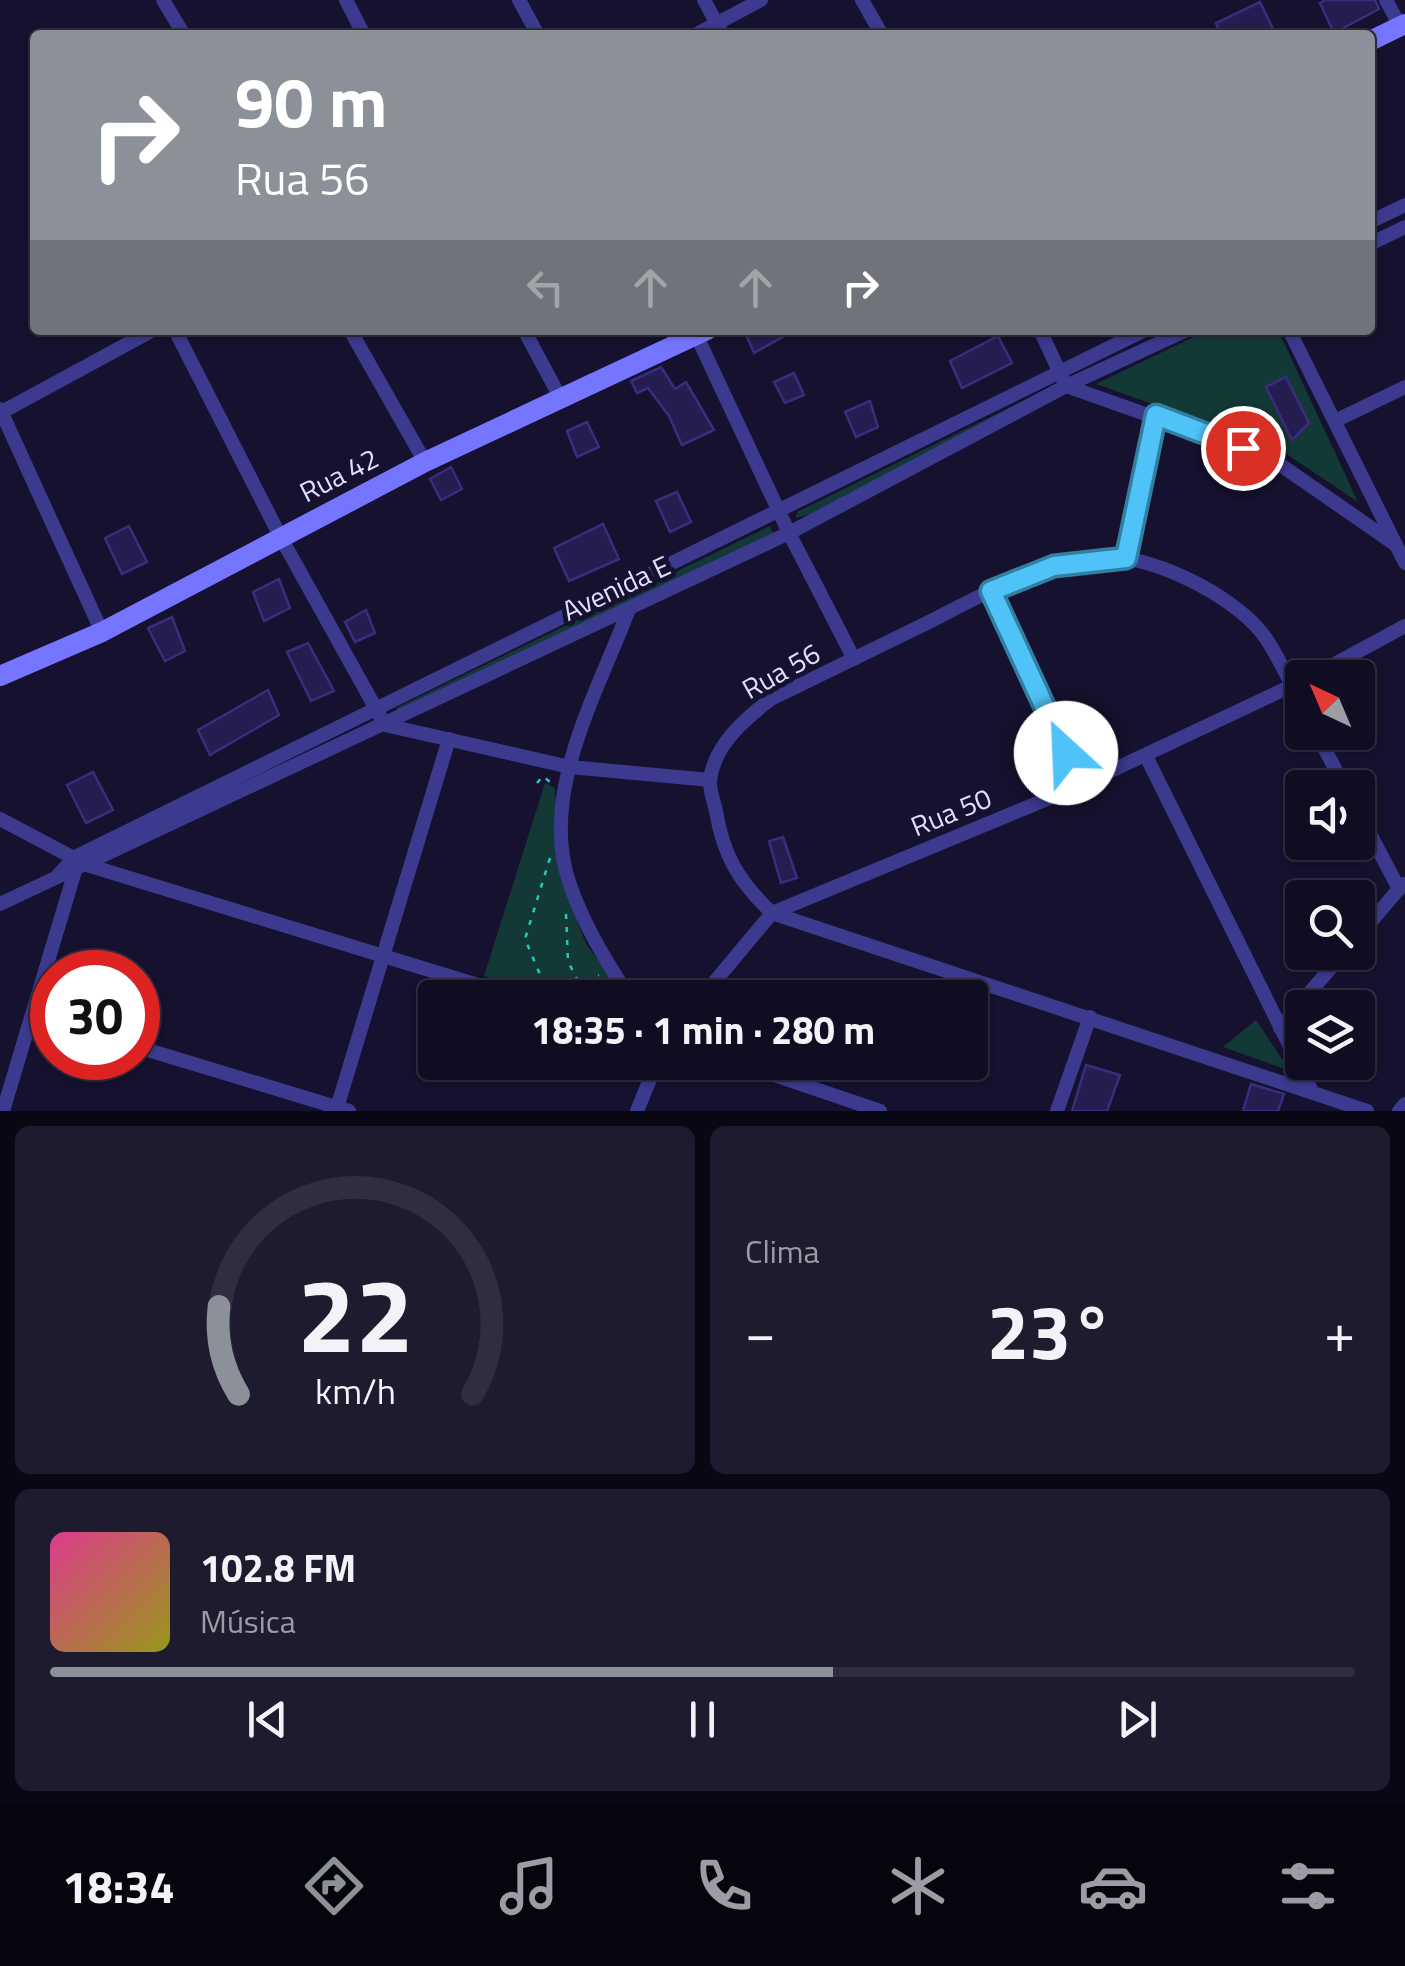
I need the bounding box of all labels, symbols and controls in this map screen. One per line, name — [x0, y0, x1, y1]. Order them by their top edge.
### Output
text: 90 m — [235, 48, 388, 154]
icon: right — [70, 70, 200, 200]
text: Rua 56 — [235, 144, 369, 212]
icon: left — [518, 260, 573, 315]
icon: ahead — [623, 260, 678, 315]
icon: ahead — [728, 260, 783, 315]
icon: right — [833, 260, 888, 315]
pin — [1201, 406, 1286, 491]
icon: arrive — [1216, 421, 1271, 476]
street label: Rua 42 — [292, 436, 386, 513]
street label: Avenida E — [554, 544, 677, 631]
street label: Rua 56 — [734, 631, 828, 710]
north arrow — [1285, 660, 1375, 750]
map controls — [1285, 660, 1375, 1080]
position arrow — [1014, 701, 1118, 805]
button: sound — [1285, 770, 1375, 860]
street label: Rua 50 — [904, 776, 998, 847]
button: search — [1285, 880, 1375, 970]
speed limit sign: 30 — [30, 950, 160, 1080]
button: layers — [1285, 990, 1375, 1080]
text: 18:35 · 1 min · 280 m — [531, 1001, 875, 1059]
text: Clima — [745, 1227, 820, 1275]
text: 22 — [297, 1234, 413, 1392]
text: 23° — [987, 1274, 1113, 1388]
text: − — [745, 1290, 776, 1373]
text: + — [1324, 1290, 1355, 1373]
text: km/h — [315, 1363, 395, 1418]
text: 102.8 FM — [200, 1539, 356, 1597]
text: Música — [200, 1597, 296, 1645]
icon: previous — [240, 1692, 295, 1747]
icon: pause — [675, 1692, 730, 1747]
icon: next — [1110, 1692, 1165, 1747]
icon: directions — [299, 1851, 369, 1921]
icon: music — [494, 1851, 564, 1921]
icon: phone — [689, 1851, 759, 1921]
icon: climate — [883, 1851, 953, 1921]
icon: car — [1078, 1851, 1148, 1921]
icon: filters — [1273, 1851, 1343, 1921]
text: 18:34 — [62, 1852, 175, 1920]

